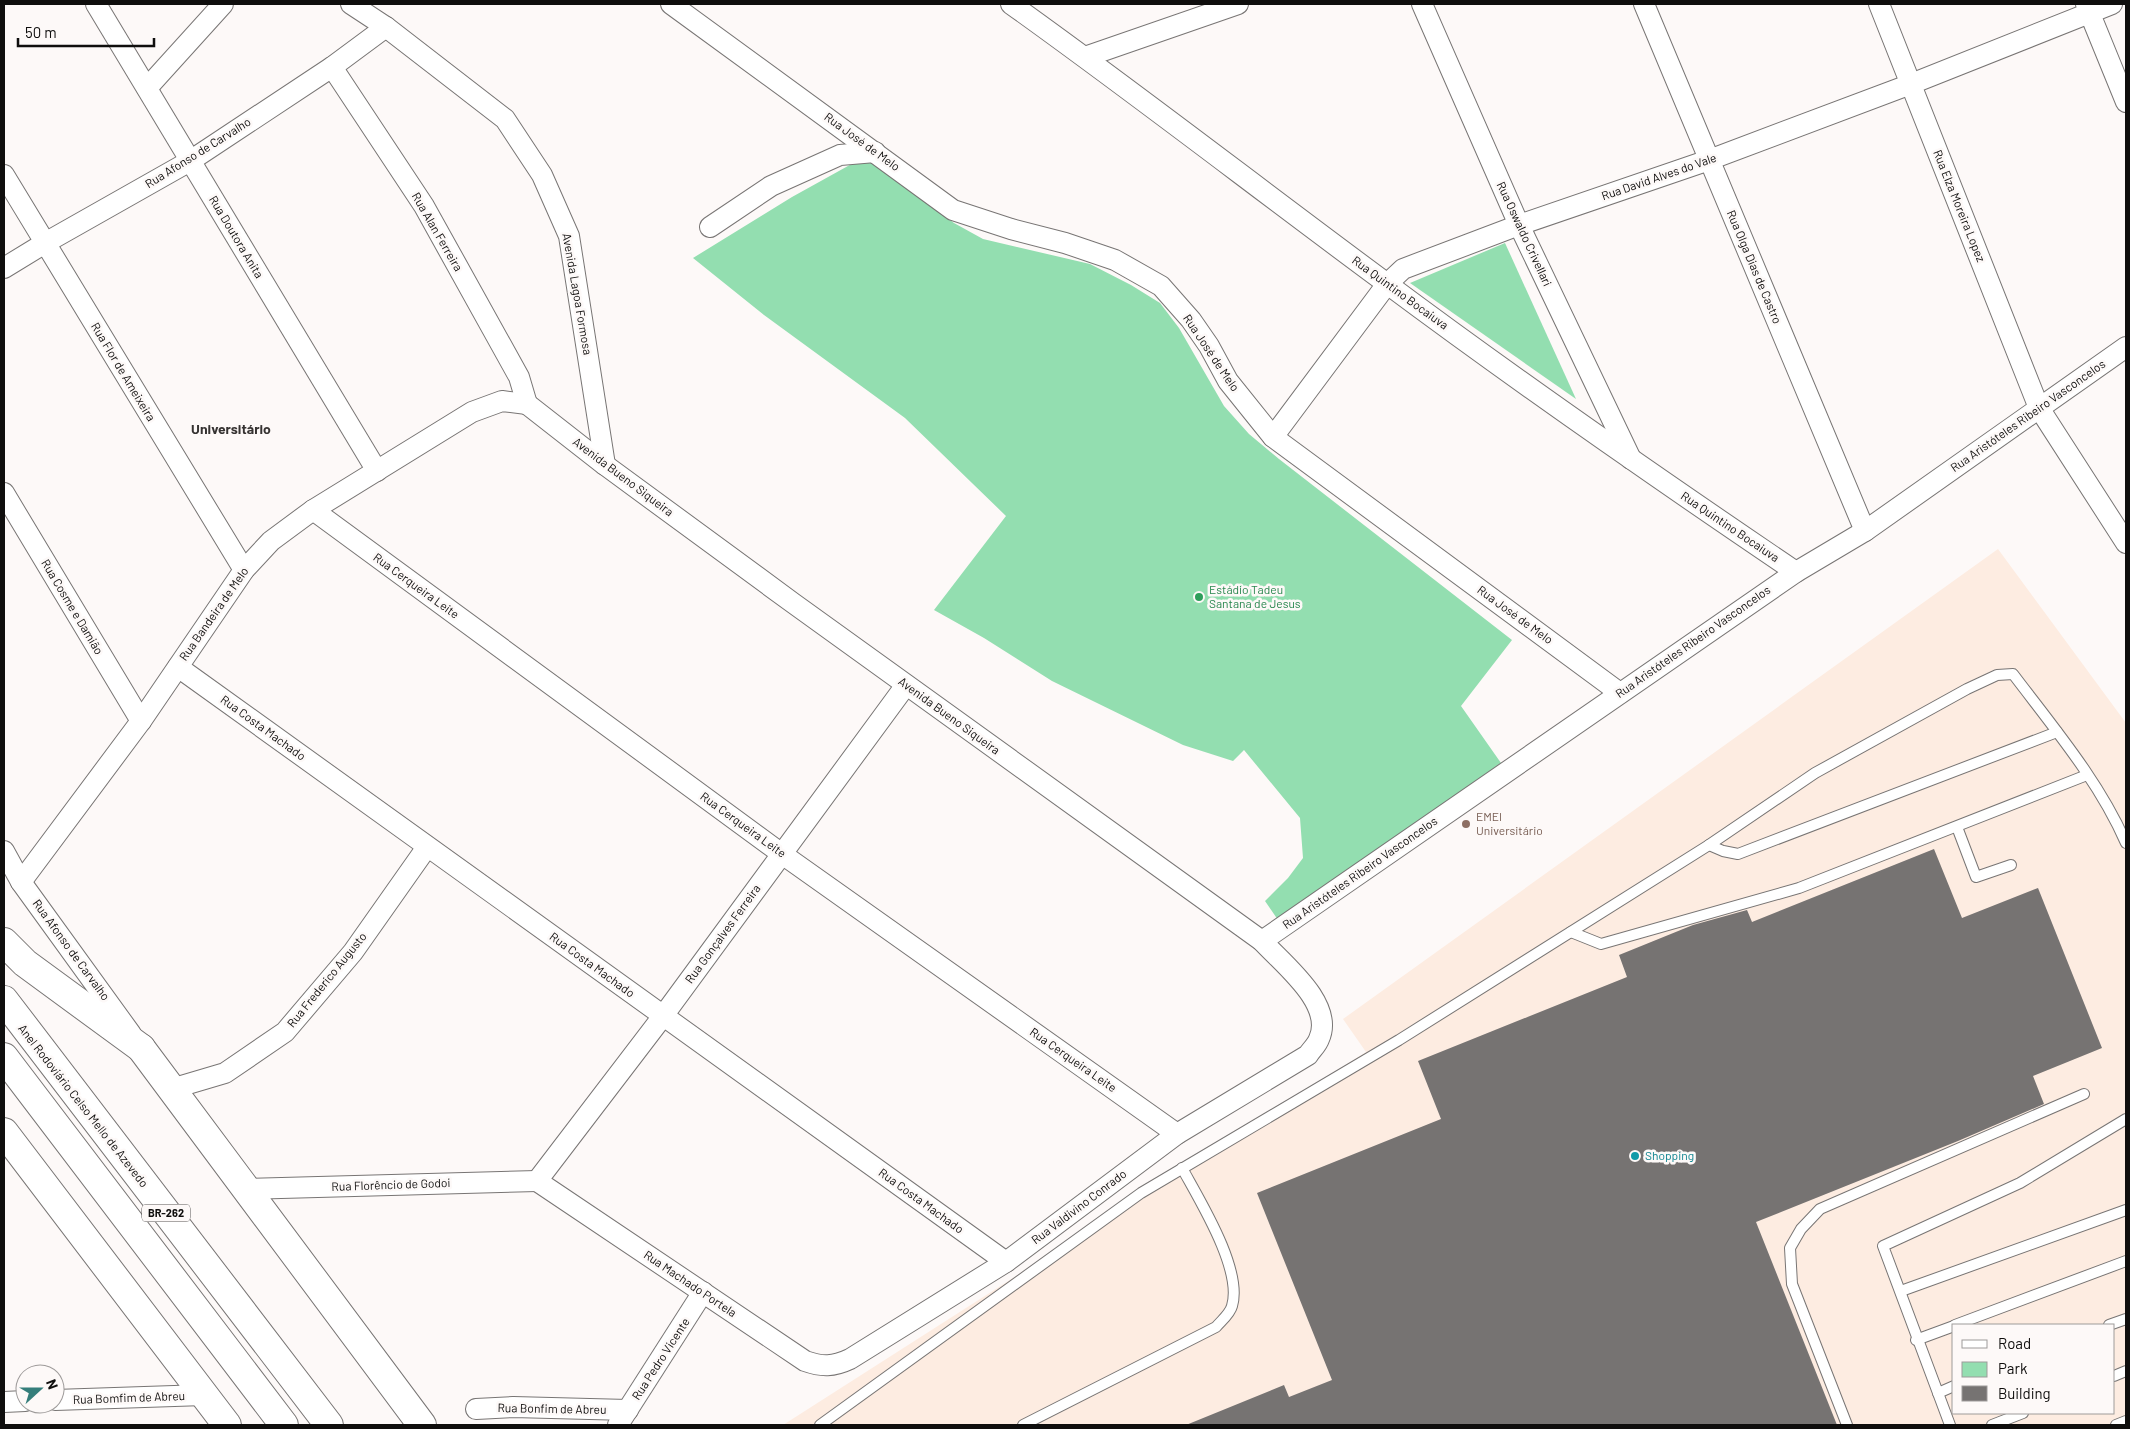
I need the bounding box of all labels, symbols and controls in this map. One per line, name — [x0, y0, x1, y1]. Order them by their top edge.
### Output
scale bar — [18, 15, 154, 47]
text: 50 m — [25, 23, 57, 41]
street label: Rua José de Melo — [822, 109, 903, 173]
street label: Rua Afonso de Carvalho — [142, 114, 253, 190]
street label: Rua Elza Moreira Lopez — [1931, 148, 1989, 264]
street label: Rua David Alves do Vale — [1599, 150, 1718, 202]
street label: Rua Oswaldo Crivellari — [1495, 179, 1555, 288]
street label: Rua Alan Ferreira — [410, 190, 466, 273]
street label: Rua Doutora Anita — [207, 193, 267, 280]
street label: Rua Olga Dias de Castro — [1725, 208, 1785, 325]
street label: Avenida Lagoa Formosa — [560, 232, 596, 356]
street label: Rua Quintino Bocaiuva — [1350, 253, 1451, 332]
street label: Rua José de Melo — [1181, 311, 1243, 394]
street label: Rua Flor de Ameixeira — [89, 320, 159, 423]
street label: Rua Aristóteles Ribeiro Vasconcelos — [1947, 356, 2108, 474]
district label: Universitário — [191, 420, 271, 437]
street label: Avenida Bueno Siqueira — [571, 434, 677, 519]
street label: Rua Quintino Bocaiuva — [1679, 488, 1782, 564]
street label: Rua Cerqueira Leite — [371, 549, 462, 621]
street label: Rua Cosme e Damião — [39, 556, 107, 657]
street label: Rua Bandeira de Melo — [176, 564, 251, 663]
place label: Estádio Tadeu Santana de Jesus — [1209, 582, 1301, 610]
street label: Rua José de Melo — [1475, 582, 1556, 646]
street label: Rua Aristóteles Ribeiro Vasconcelos — [1612, 582, 1773, 700]
marker: Estádio Tadeu Santana de Jesus — [1193, 591, 1205, 603]
street label: Avenida Bueno Siqueira — [896, 674, 1003, 757]
street label: Rua Costa Machado — [218, 692, 309, 763]
street label: Rua Cerqueira Leite — [698, 788, 789, 860]
place label: EMEI Universitário — [1476, 809, 1543, 837]
street label: Rua Aristóteles Ribeiro Vasconcelos — [1279, 813, 1440, 931]
marker: EMEI Universitário — [1460, 818, 1472, 830]
street label: Rua Gonçalves Ferreira — [682, 881, 763, 986]
street label: Rua Afonso de Carvalho — [30, 896, 113, 1003]
street label: Rua Frederico Augusto — [284, 929, 369, 1030]
street label: Rua Costa Machado — [547, 929, 638, 1000]
street label: Anel Rodoviário Celso Mello de Azevedo — [16, 1021, 152, 1190]
street label: Rua Cerqueira Leite — [1028, 1024, 1120, 1094]
place label: Shopping — [1645, 1148, 1694, 1162]
marker: Shopping — [1629, 1150, 1641, 1162]
street label: Rua Costa Machado — [876, 1165, 967, 1236]
street label: Rua Valdivino Conrado — [1028, 1166, 1129, 1246]
street label: Rua Florêncio de Godoi — [331, 1175, 451, 1193]
road number: BR-262 — [142, 1204, 190, 1222]
street label: Rua Machado Portela — [642, 1247, 740, 1319]
street label: Rua Pedro Vicente — [628, 1315, 692, 1402]
legend — [1952, 1324, 2115, 1414]
text: Road — [1998, 1334, 2031, 1352]
text: Park — [1998, 1359, 2028, 1377]
north arrow — [15, 1364, 65, 1414]
text: N — [43, 1377, 62, 1392]
text: Building — [1998, 1384, 2051, 1402]
street label: Rua Bomfim de Abreu — [73, 1388, 185, 1406]
street label: Rua Bonfim de Abreu — [497, 1400, 607, 1416]

